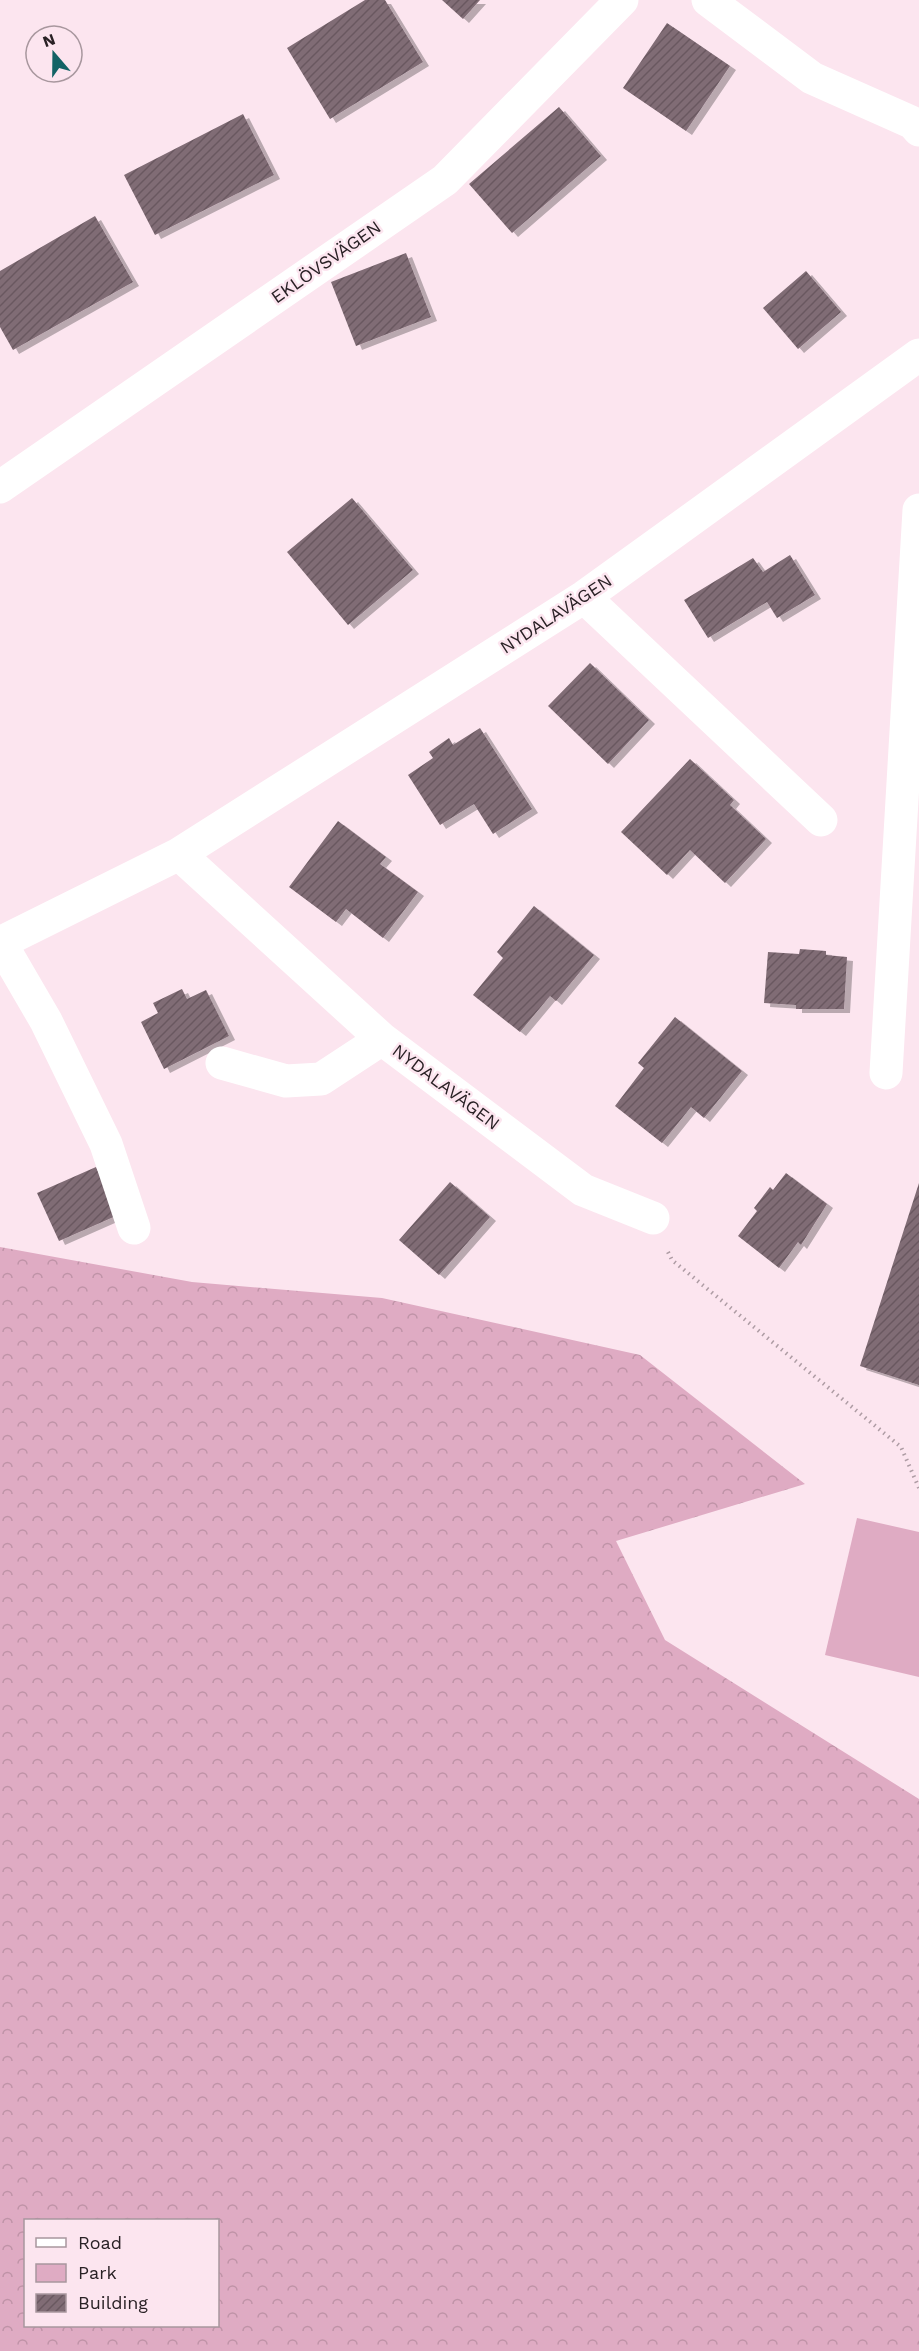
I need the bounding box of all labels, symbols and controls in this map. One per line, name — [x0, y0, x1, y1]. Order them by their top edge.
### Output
north arrow — [24, 24, 84, 84]
text: N — [40, 29, 58, 51]
street label: EKLÖVSVÄGEN — [267, 216, 385, 307]
street label: NYDALAVÄGEN — [496, 570, 616, 658]
street label: NYDALAVÄGEN — [388, 1039, 504, 1134]
legend — [24, 2219, 219, 2327]
text: Road — [78, 2232, 122, 2253]
text: Park — [78, 2262, 117, 2283]
text: Building — [78, 2292, 148, 2313]

